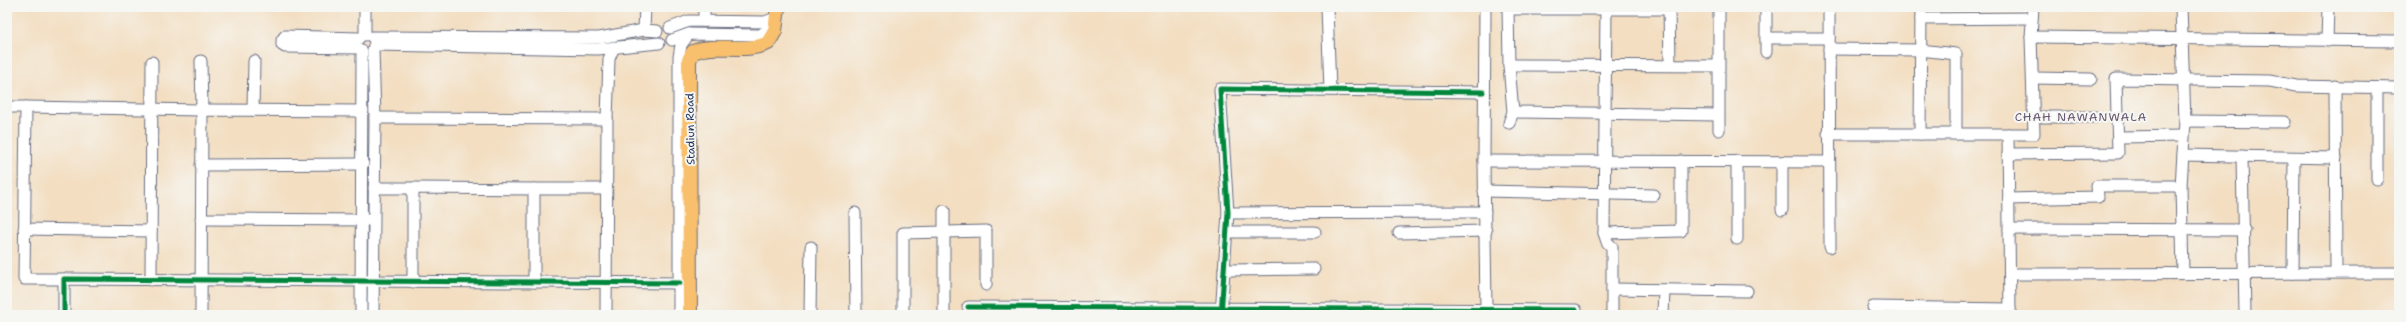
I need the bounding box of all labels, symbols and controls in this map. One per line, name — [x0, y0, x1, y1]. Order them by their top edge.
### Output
street label: Stadiun Road — [682, 93, 699, 165]
district label: CHAH NAWANWALA — [2015, 109, 2147, 125]

